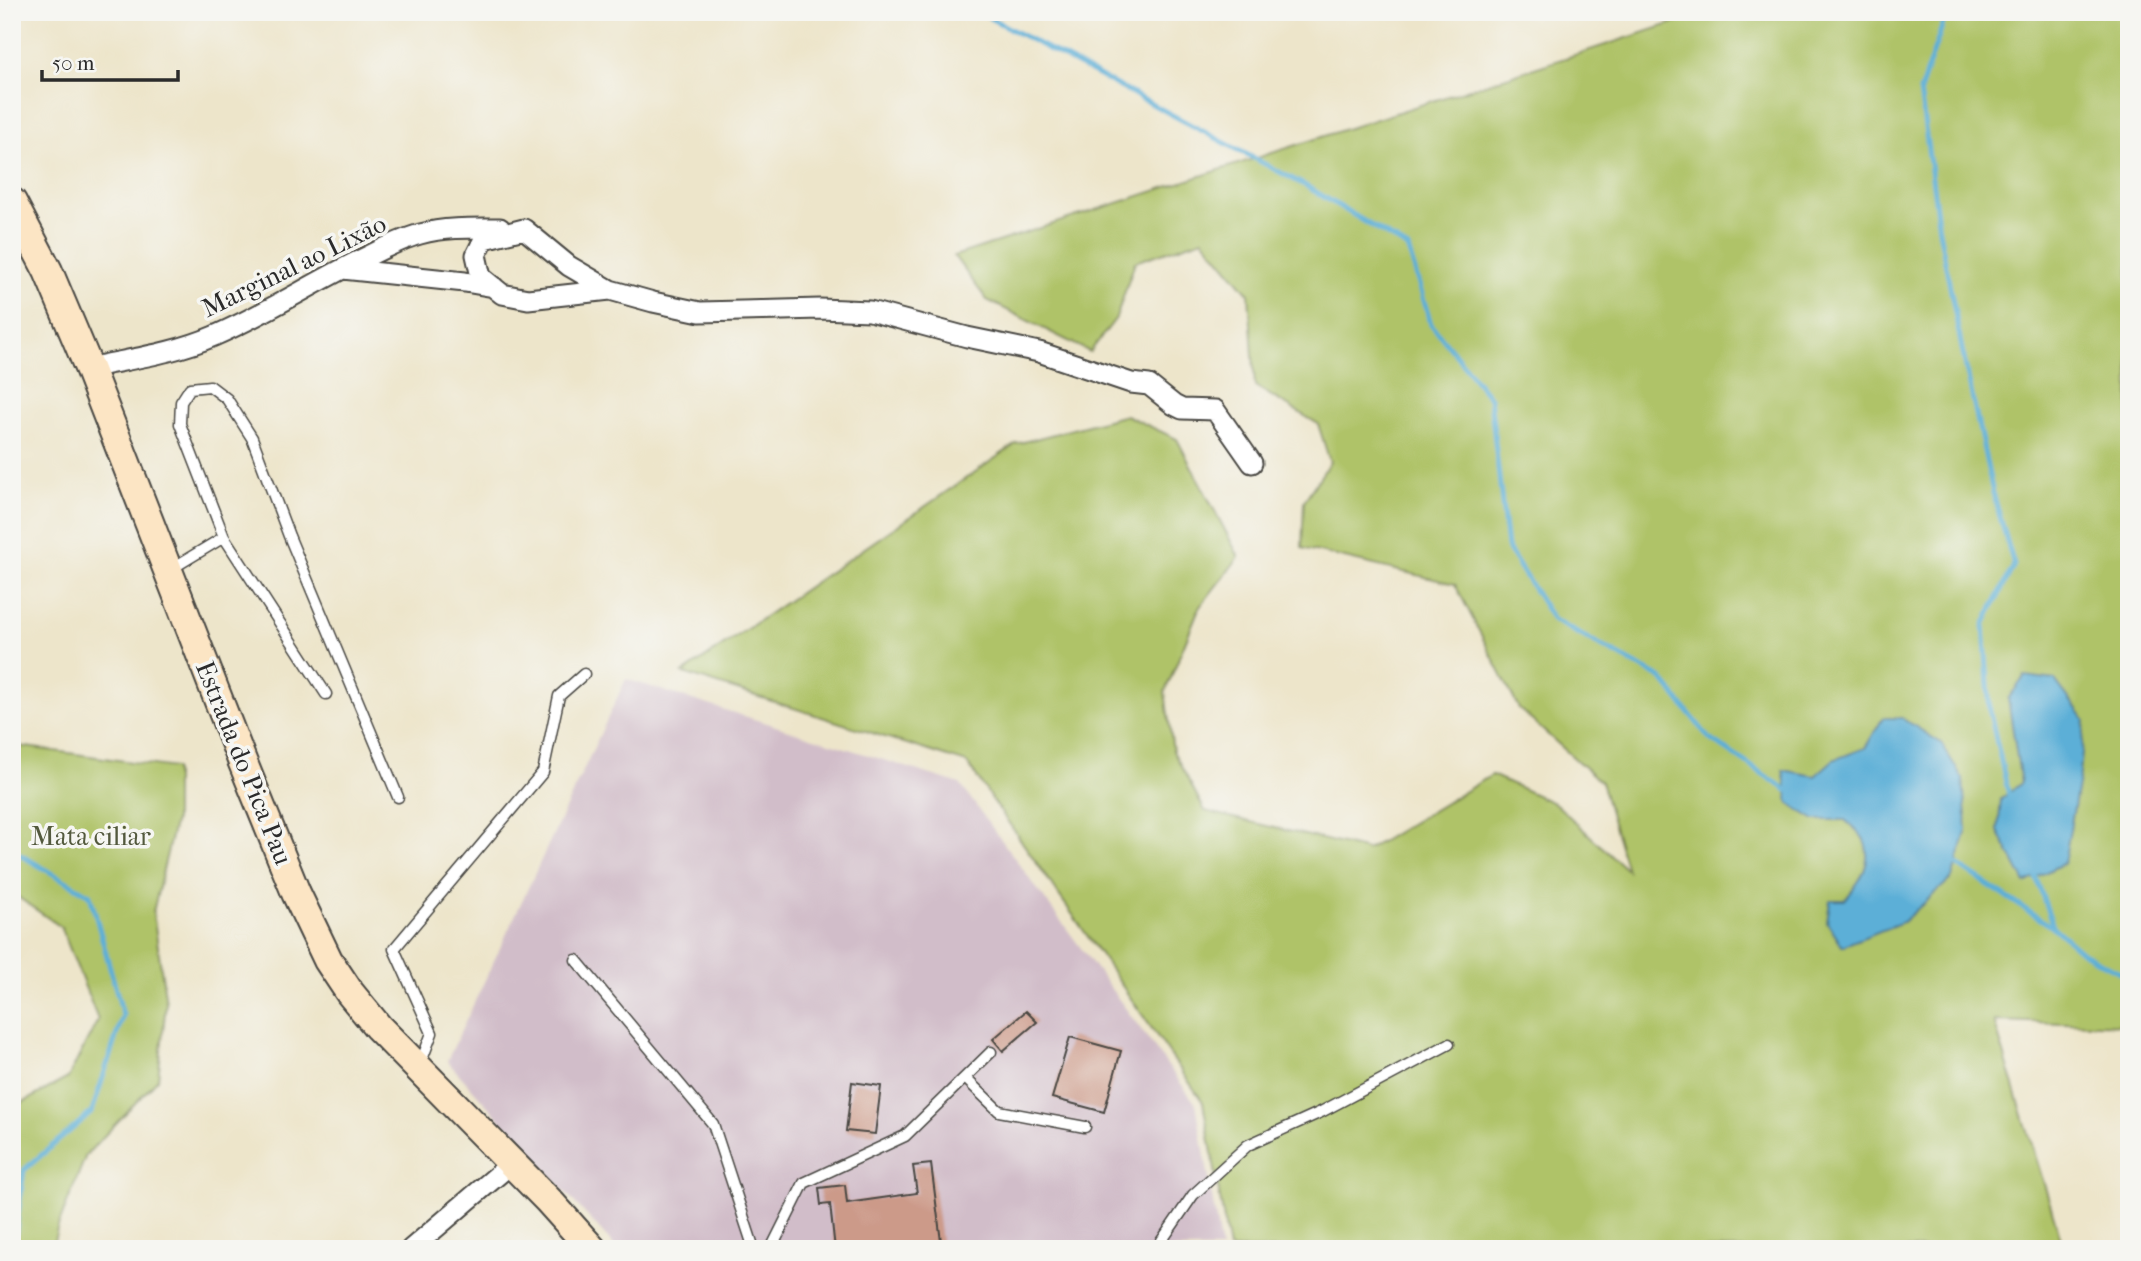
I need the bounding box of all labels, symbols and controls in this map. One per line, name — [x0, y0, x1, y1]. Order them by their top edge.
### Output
scale bar — [42, 38, 178, 82]
text: 50 m — [52, 51, 95, 75]
street label: Marginal ao Lixão — [197, 208, 391, 324]
street label: Estrada do Pica Pau — [189, 657, 299, 870]
park label: Mata ciliar — [31, 821, 151, 852]

